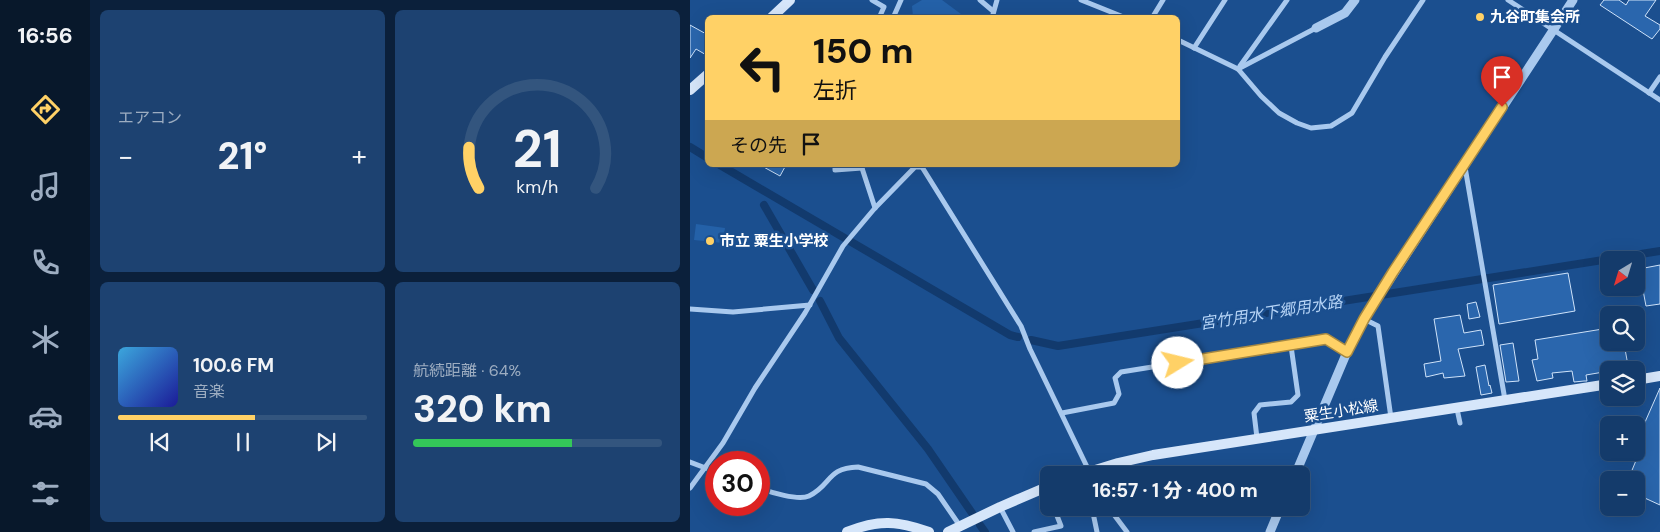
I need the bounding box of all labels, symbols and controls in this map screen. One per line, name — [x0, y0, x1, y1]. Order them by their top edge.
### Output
place label: 九谷町集会所 — [1490, 7, 1580, 27]
marker: 九谷町集会所 — [1474, 11, 1486, 23]
text: 16:56 — [17, 21, 73, 50]
text: 150 m — [813, 28, 913, 74]
icon: left — [730, 35, 795, 100]
pin — [1481, 56, 1523, 107]
icon: arrive — [1488, 63, 1516, 91]
text: 左折 — [813, 76, 857, 105]
icon: directions — [28, 92, 63, 127]
text: エアコン — [118, 107, 182, 128]
text: 21 — [513, 115, 562, 183]
icon: arrive — [797, 130, 825, 158]
text: 21° — [218, 131, 267, 181]
text: その先 — [730, 133, 787, 158]
text: − — [118, 138, 133, 175]
text: + — [352, 138, 367, 175]
icon: music — [28, 169, 63, 204]
text: km/h — [516, 175, 559, 199]
place label: 市立 粟生小学校 — [720, 231, 829, 251]
marker: 市立 粟生小学校 — [704, 235, 716, 247]
icon: phone — [28, 245, 63, 280]
north arrow — [1600, 251, 1645, 296]
map controls — [1600, 251, 1645, 516]
water label: 宮竹用水下郷用水路 — [1198, 291, 1346, 334]
button: search — [1600, 306, 1645, 351]
icon: climate — [28, 322, 63, 357]
position arrow — [1151, 336, 1203, 388]
text: 100.6 FM — [193, 353, 274, 378]
text: 航続距離 · 64% — [413, 360, 521, 381]
button: layers — [1600, 361, 1645, 406]
text: 音楽 — [193, 381, 225, 402]
text: 320 km — [413, 384, 552, 434]
street label: 粟生小松線 — [1302, 395, 1380, 427]
icon: car — [28, 399, 63, 434]
button: + — [1600, 416, 1645, 461]
icon: previous — [146, 428, 174, 456]
icon: pause — [229, 428, 257, 456]
icon: next — [312, 428, 340, 456]
speed limit sign: 30 — [705, 451, 770, 516]
button: − — [1600, 471, 1645, 516]
icon: filters — [28, 476, 63, 511]
text: 16:57 · 1 分 · 400 m — [1092, 478, 1258, 503]

